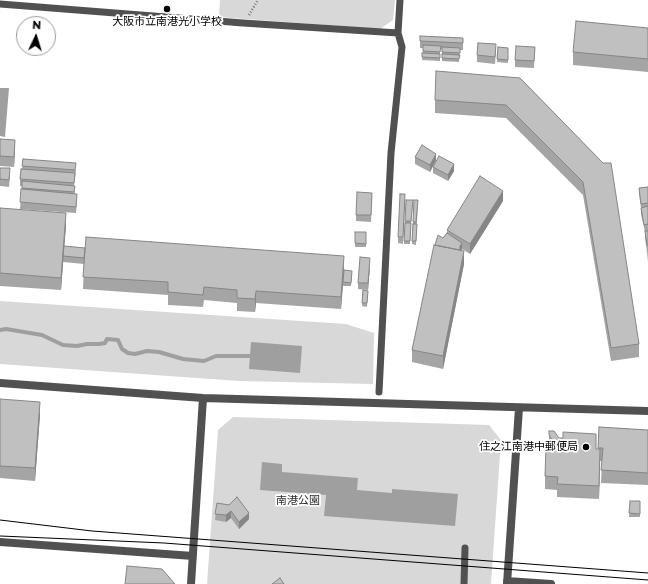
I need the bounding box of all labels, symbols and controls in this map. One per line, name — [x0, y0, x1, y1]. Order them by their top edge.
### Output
marker: 大阪市立南港光小学校 — [162, 4, 172, 14]
place label: 大阪市立南港光小学校 — [112, 15, 222, 29]
north arrow — [16, 16, 56, 56]
text: N — [32, 18, 42, 32]
place label: 住之江南港中郵便局 — [479, 440, 578, 454]
marker: 住之江南港中郵便局 — [581, 442, 591, 452]
park label: 南港公園 — [276, 494, 320, 508]

